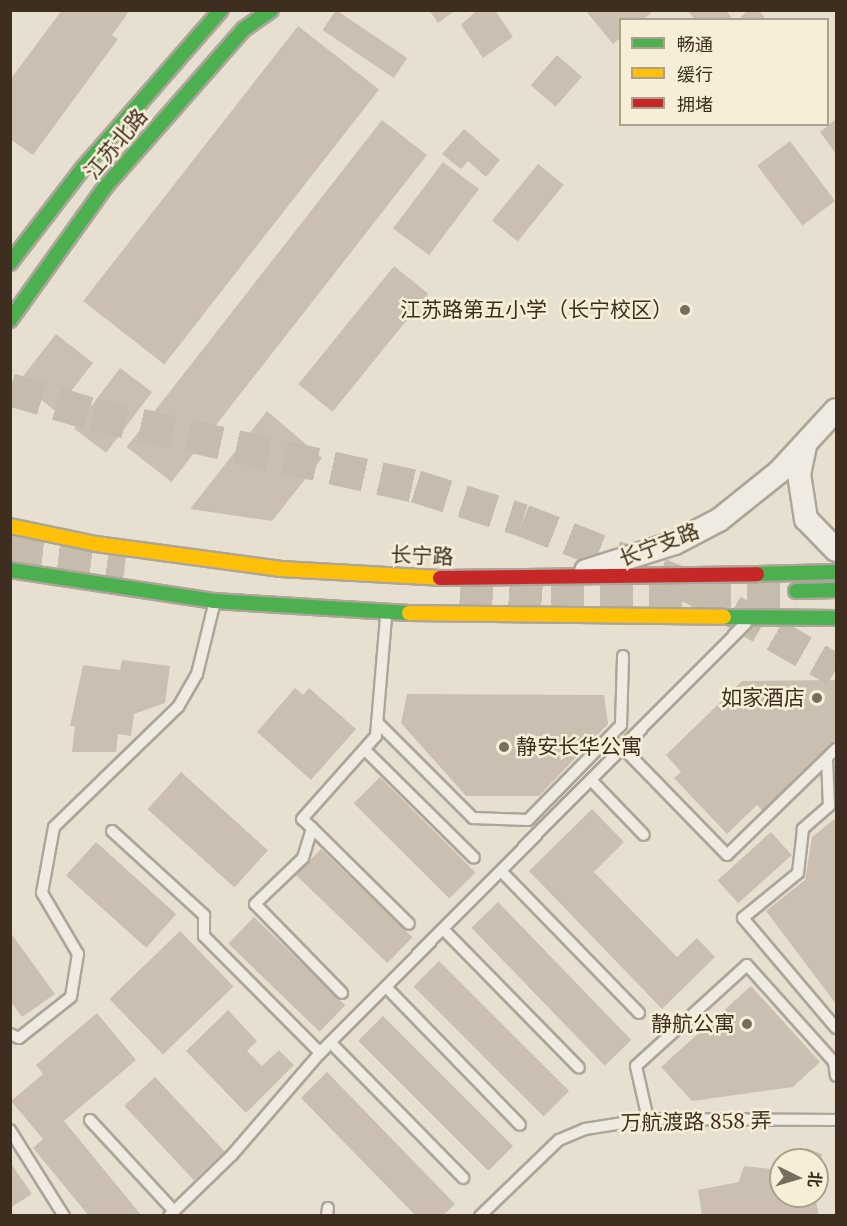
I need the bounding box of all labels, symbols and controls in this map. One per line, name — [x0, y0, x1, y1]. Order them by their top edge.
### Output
legend — [619, 18, 829, 126]
text: 畅通 — [677, 33, 713, 56]
text: 缓行 — [677, 63, 713, 86]
text: 拥堵 — [677, 93, 713, 116]
street label: 江苏北路 — [79, 104, 153, 184]
place label: 江苏路第五小学（长宁校区） — [400, 297, 673, 323]
marker: 江苏路第五小学（长宁校区） — [678, 303, 692, 317]
street label: 长宁支路 — [615, 518, 703, 572]
street label: 长宁路 — [390, 542, 454, 570]
place label: 如家酒店 — [721, 685, 805, 711]
marker: 如家酒店 — [810, 691, 824, 705]
place label: 静安长华公寓 — [516, 734, 642, 760]
marker: 静安长华公寓 — [497, 740, 511, 754]
place label: 静航公寓 — [651, 1011, 735, 1037]
marker: 静航公寓 — [740, 1017, 754, 1031]
street label: 万航渡路 858 弄 — [620, 1108, 772, 1136]
north arrow — [769, 1148, 829, 1208]
text: 北 — [804, 1171, 826, 1188]

